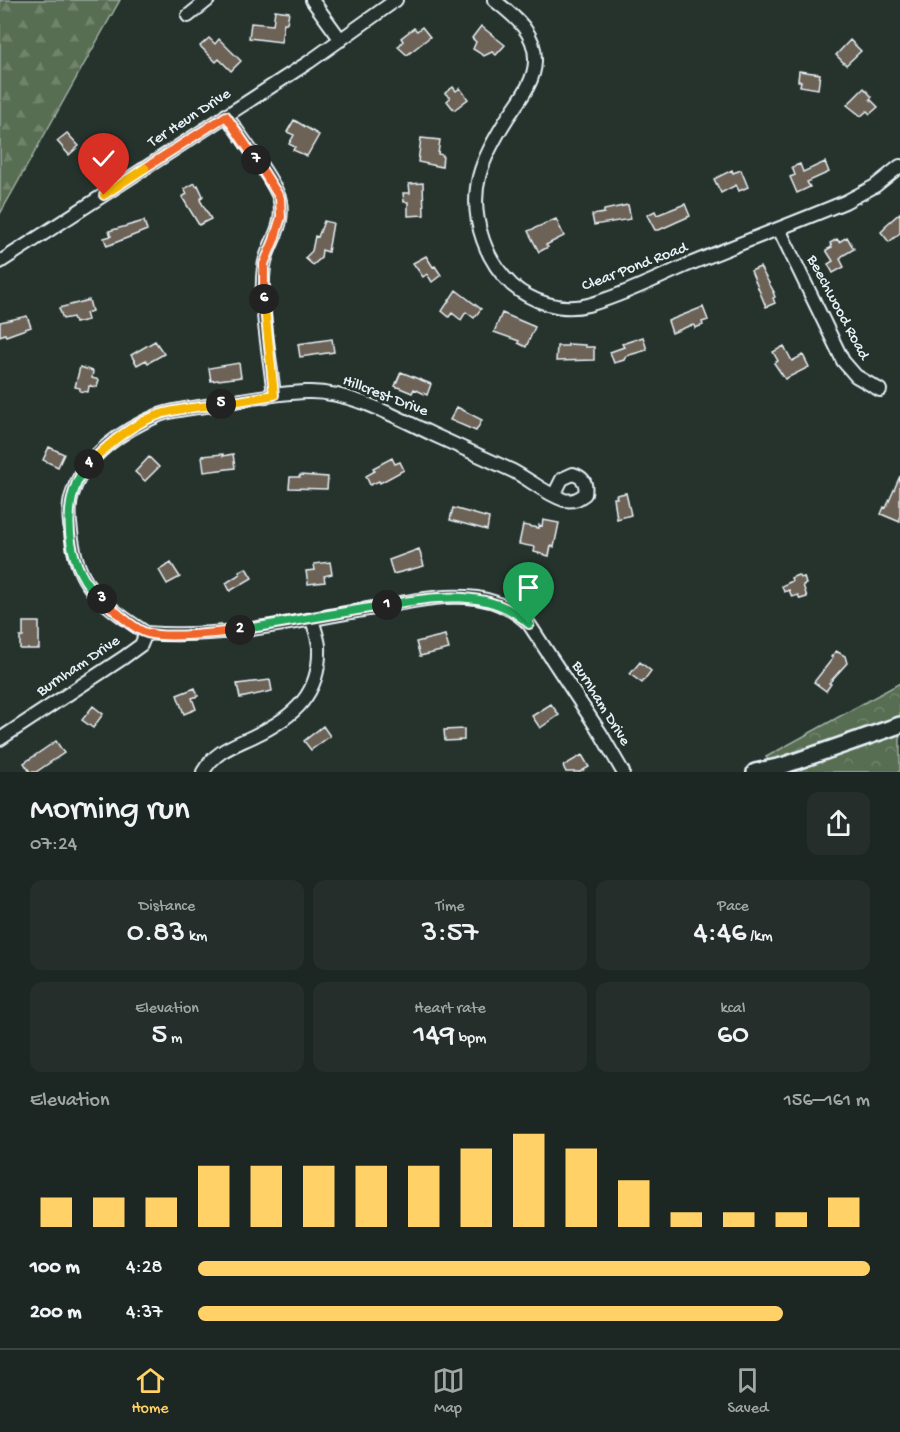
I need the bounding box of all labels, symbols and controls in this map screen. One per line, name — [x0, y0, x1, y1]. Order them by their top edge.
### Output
street label: Ter Heun Drive — [144, 85, 236, 153]
pin — [78, 133, 129, 195]
icon: check — [87, 142, 120, 175]
pin: 7 — [241, 145, 271, 175]
text: 7 — [252, 150, 260, 169]
street label: Clear Pond Road — [579, 239, 692, 297]
street label: Beechwood Road — [801, 252, 873, 365]
pin: 6 — [249, 284, 279, 314]
text: 6 — [260, 289, 268, 308]
street label: Hillcrest Drive — [340, 372, 431, 422]
pin: 5 — [206, 389, 236, 419]
text: 5 — [217, 394, 225, 413]
pin: 4 — [74, 449, 104, 479]
text: 4 — [85, 454, 93, 473]
pin — [503, 562, 554, 624]
icon: arrive — [512, 571, 545, 604]
pin: 3 — [87, 584, 117, 614]
text: 3 — [98, 589, 106, 608]
pin: 1 — [372, 590, 402, 620]
text: 1 — [384, 595, 390, 614]
pin: 2 — [225, 615, 255, 645]
text: 2 — [236, 620, 244, 639]
street label: Burnham Drive — [33, 632, 125, 702]
street label: Burnham Drive — [566, 657, 634, 751]
text: Morning run — [30, 792, 190, 830]
button: share — [807, 792, 870, 855]
text: 07:24 — [30, 834, 77, 857]
text: Distance — [139, 898, 195, 917]
text: Time — [435, 898, 465, 917]
text: Pace — [717, 898, 749, 917]
text: 0.83 — [127, 917, 185, 952]
text: 3:57 — [422, 917, 478, 952]
text: 4:46 — [693, 917, 746, 952]
text: km — [185, 928, 207, 947]
text: /km — [746, 928, 773, 947]
text: Elevation — [135, 1000, 199, 1019]
text: Heart rate — [414, 1000, 486, 1019]
text: kcal — [721, 1000, 745, 1019]
text: 5 — [152, 1019, 167, 1054]
text: 149 — [414, 1019, 455, 1054]
text: 60 — [717, 1019, 749, 1054]
text: m — [167, 1030, 182, 1049]
text: bpm — [455, 1030, 486, 1049]
text: Elevation — [30, 1090, 110, 1113]
text: 156–161 m — [784, 1090, 870, 1113]
text: 100 m — [30, 1257, 80, 1280]
text: 4:28 — [126, 1257, 163, 1280]
text: 200 m — [30, 1302, 81, 1325]
text: 4:37 — [126, 1302, 163, 1325]
tab: Home — [131, 1364, 169, 1419]
tab: Map — [432, 1364, 465, 1419]
tab: Saved — [727, 1364, 768, 1419]

